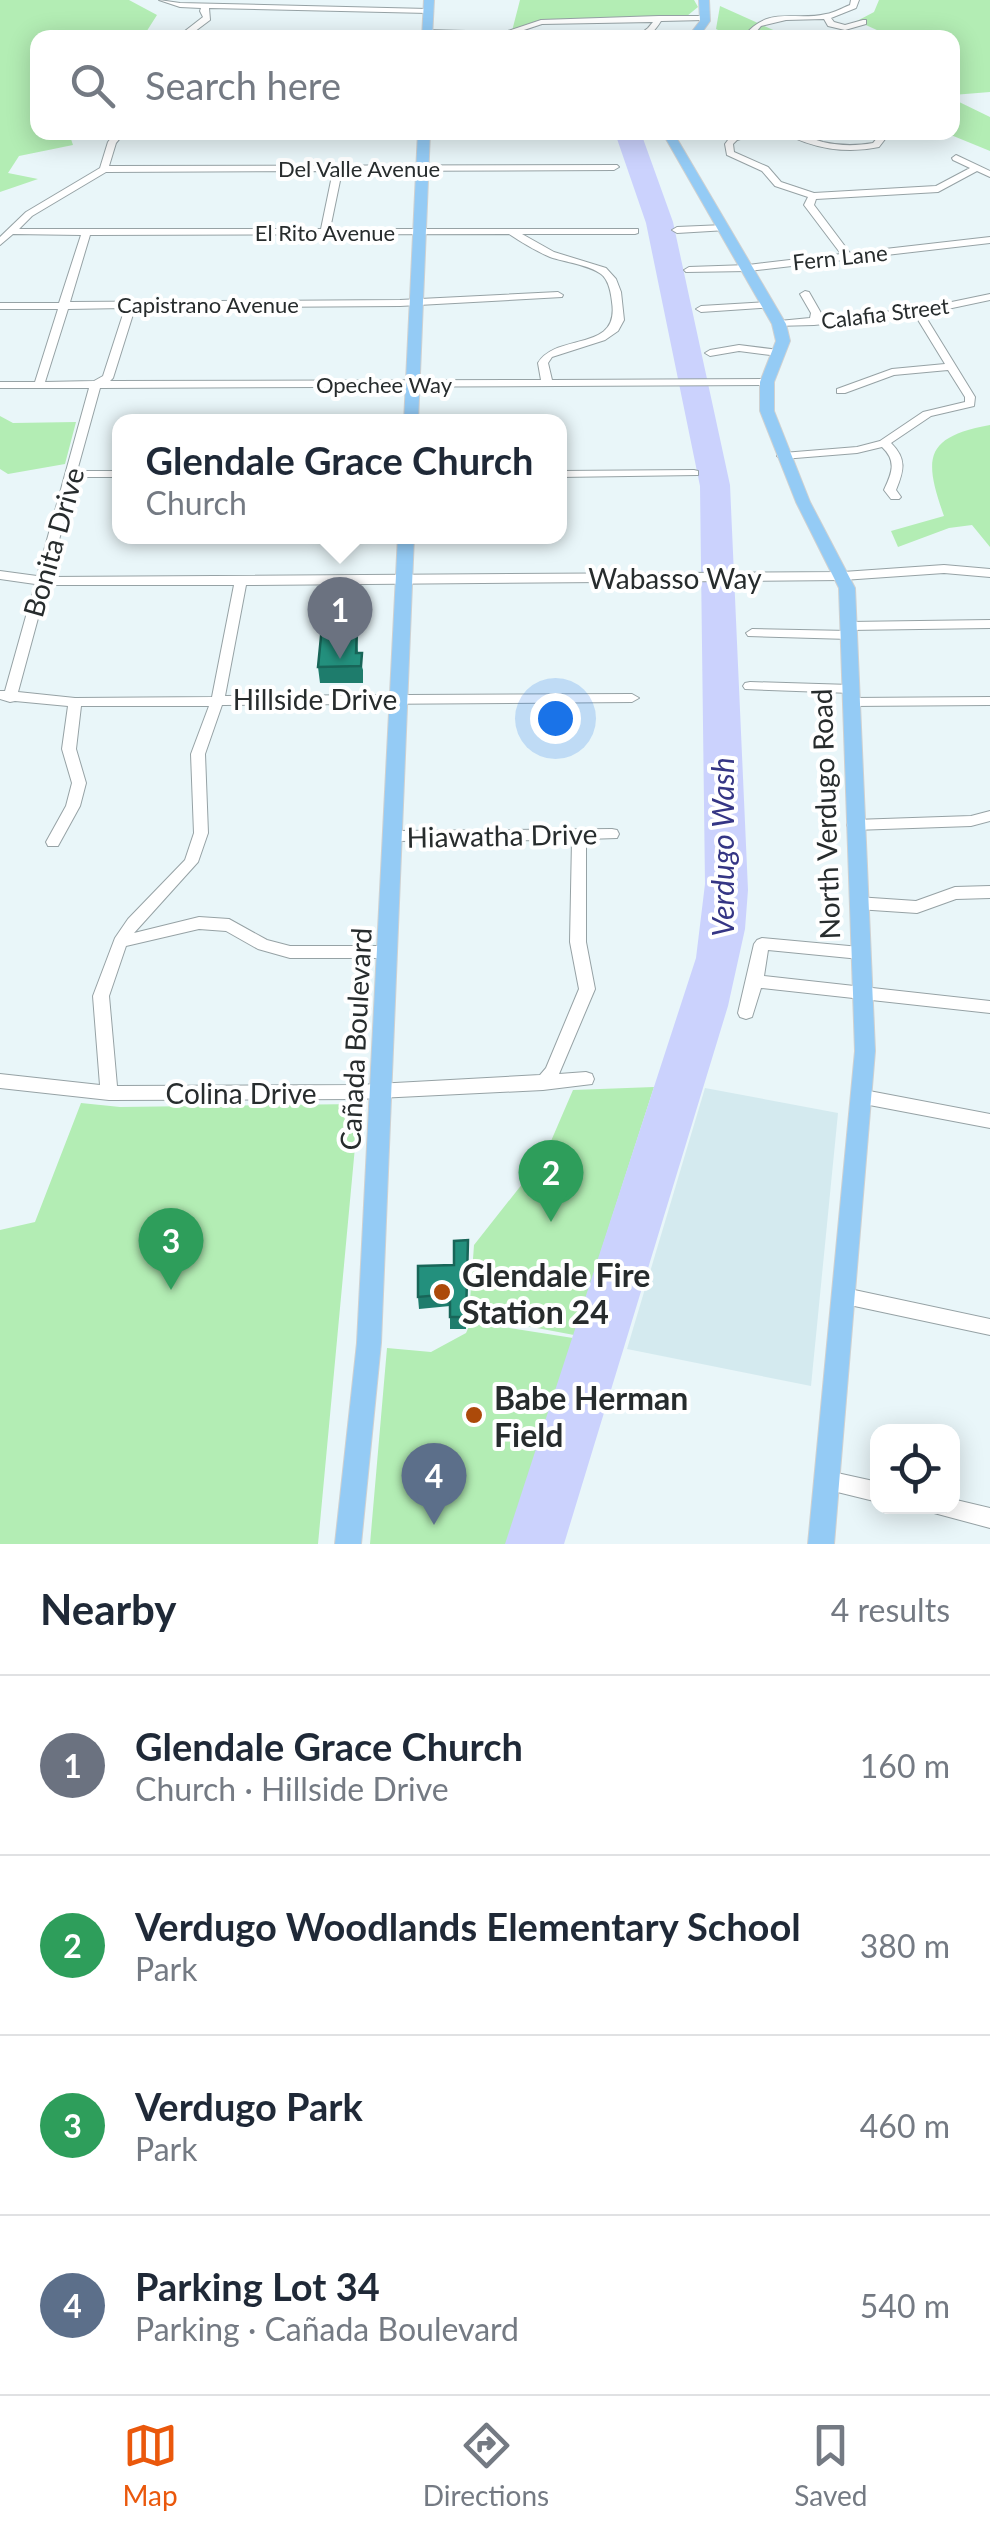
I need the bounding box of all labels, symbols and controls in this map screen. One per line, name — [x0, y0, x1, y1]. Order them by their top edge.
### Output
search box — [30, 30, 960, 140]
icon: search — [65, 58, 120, 113]
text: Search here — [145, 62, 341, 108]
street label: Del Valle Avenue — [278, 155, 440, 182]
street label: El Rito Avenue — [255, 219, 395, 246]
street label: Fern Lane — [791, 239, 889, 275]
street label: Capistrano Avenue — [117, 291, 299, 318]
street label: Calafia Street — [819, 292, 951, 334]
street label: Opechee Way — [316, 371, 453, 398]
popup — [112, 414, 567, 544]
text: Glendale Grace Church — [146, 437, 533, 483]
street label: Bonita Drive — [15, 463, 91, 621]
text: Church — [146, 483, 247, 522]
street label: Wabasso Way — [588, 561, 762, 595]
pin: 1 — [308, 576, 372, 659]
street label: Hillside Drive — [233, 682, 397, 716]
street label: North Verdugo Road — [804, 688, 846, 940]
your location — [530, 693, 581, 744]
water label: Verdugo Wash — [704, 757, 740, 937]
street label: Hiawatha Drive — [406, 816, 598, 854]
street label: Cañada Boulevard — [332, 927, 378, 1151]
street label: Colina Drive — [165, 1076, 317, 1110]
pin: 2 — [518, 1140, 584, 1222]
pin: 3 — [138, 1208, 204, 1290]
place label: Glendale Fire Station 24 — [462, 1255, 650, 1331]
marker: Glendale Fire Station 24 — [431, 1281, 453, 1303]
place label: Babe Herman Field — [494, 1378, 688, 1454]
marker: Babe Herman Field — [463, 1404, 485, 1426]
map controls — [870, 1424, 960, 1514]
button: locate — [870, 1424, 960, 1514]
pin: 4 — [402, 1442, 466, 1525]
text: Nearby — [40, 1584, 177, 1634]
text: 4 results — [831, 1590, 950, 1629]
text: Glendale Grace Church — [135, 1723, 523, 1769]
text: 1 — [63, 1746, 82, 1785]
text: 160 m — [860, 1746, 950, 1785]
text: Church · Hillside Drive — [135, 1769, 449, 1808]
text: Verdugo Woodlands Elementary School — [135, 1903, 801, 1949]
text: 2 — [63, 1926, 82, 1965]
text: 380 m — [860, 1926, 950, 1965]
text: Park — [135, 1949, 198, 1988]
text: Verdugo Park — [135, 2083, 363, 2129]
text: 3 — [63, 2106, 82, 2145]
text: 460 m — [860, 2106, 950, 2145]
text: Park — [135, 2129, 198, 2168]
text: Parking Lot 34 — [135, 2263, 380, 2309]
text: 4 — [63, 2286, 82, 2325]
text: 540 m — [860, 2286, 950, 2325]
text: Parking · Cañada Boulevard — [135, 2309, 519, 2348]
tab: Map — [123, 2418, 178, 2512]
tab: Directions — [423, 2418, 549, 2512]
tab: Saved — [794, 2418, 867, 2512]

